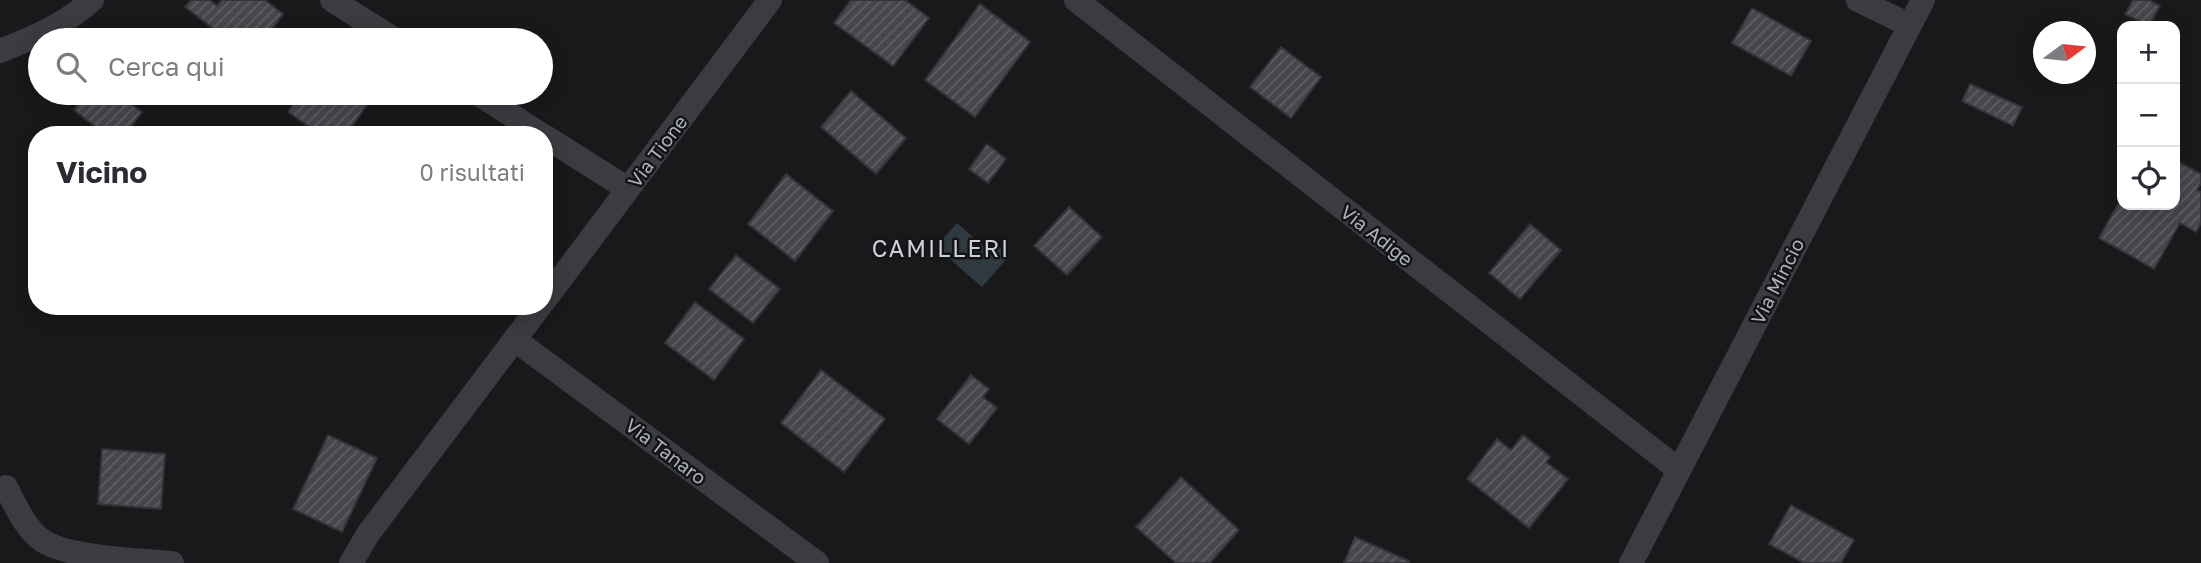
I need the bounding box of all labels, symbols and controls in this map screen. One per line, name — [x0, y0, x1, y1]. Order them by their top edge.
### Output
north arrow — [2033, 21, 2096, 84]
map controls — [2117, 21, 2180, 210]
button: + — [2117, 21, 2180, 84]
search box — [28, 28, 553, 105]
icon: search — [52, 48, 90, 86]
text: Cerca qui — [108, 51, 225, 82]
button: − — [2117, 84, 2180, 147]
street label: Via Tione — [622, 110, 692, 192]
button: locate — [2117, 147, 2180, 210]
text: Vicino — [56, 154, 147, 190]
text: 0 risultati — [420, 158, 525, 186]
street label: Via Adige — [1336, 200, 1418, 270]
district label: CAMILLERI — [872, 234, 1010, 262]
street label: Via Mincio — [1746, 234, 1808, 328]
street label: Via Tanaro — [621, 413, 711, 489]

